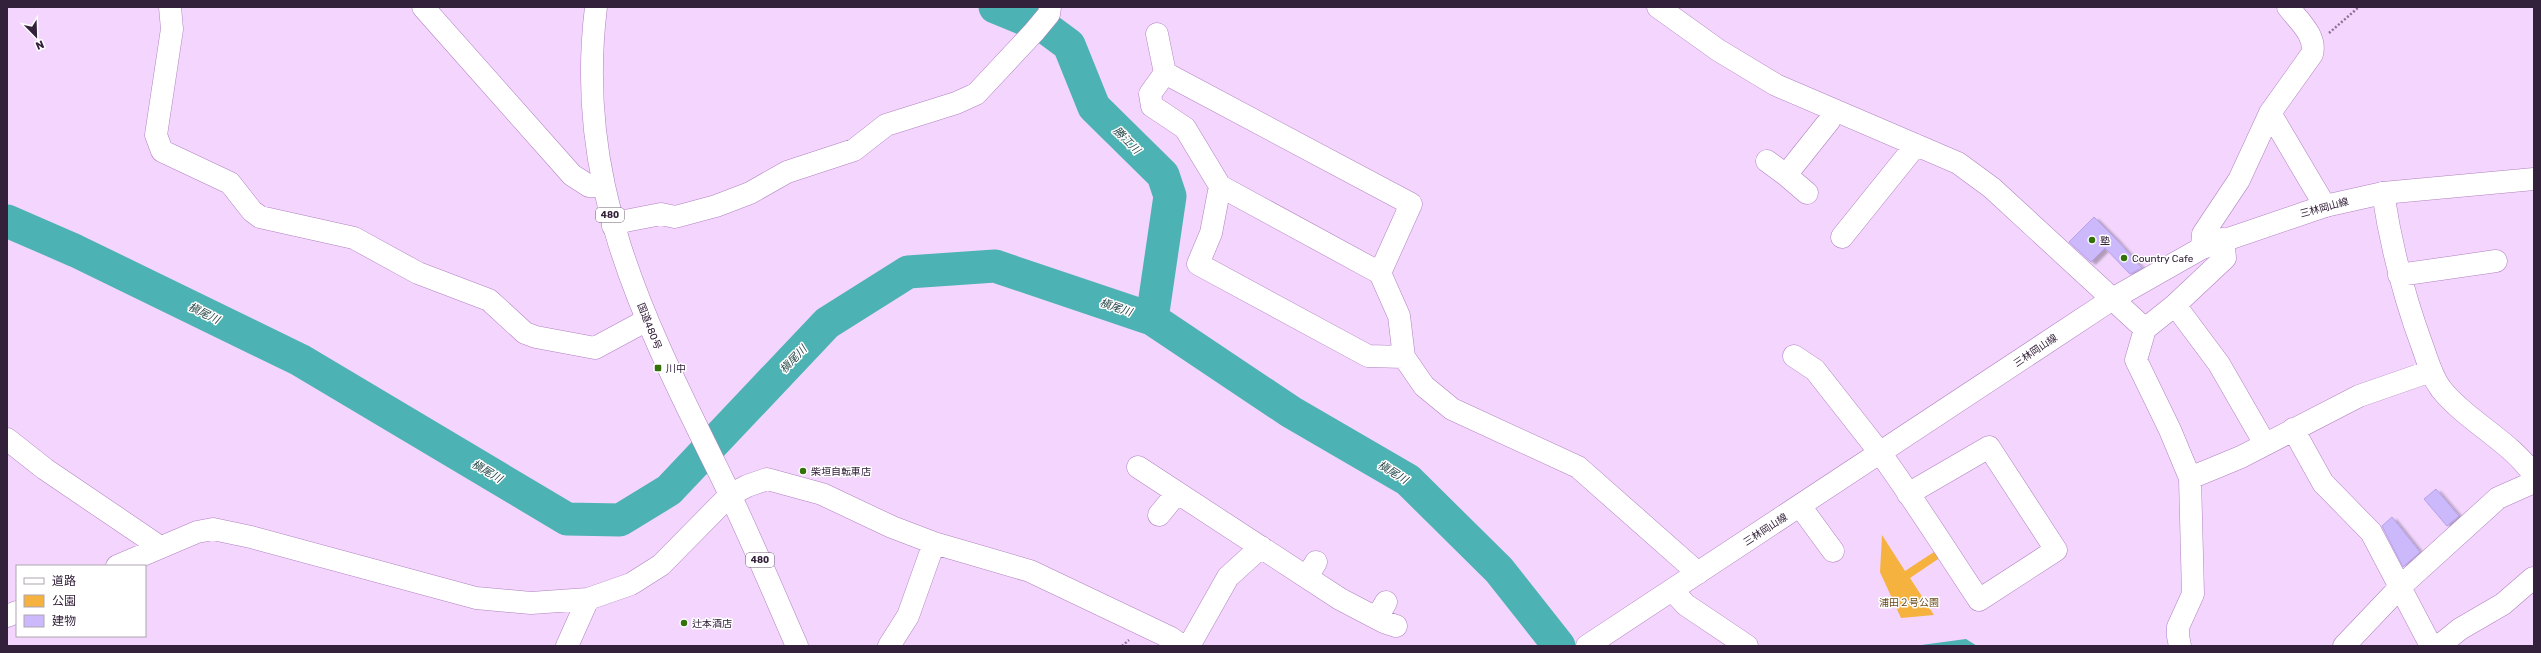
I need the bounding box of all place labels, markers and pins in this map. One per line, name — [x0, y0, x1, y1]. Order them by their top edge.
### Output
marker: 塾 — [2087, 235, 2097, 245]
place label: 塾 — [2100, 235, 2110, 247]
marker: Country Cafe — [2119, 253, 2129, 263]
place label: Country Cafe — [2132, 253, 2194, 265]
marker: 川中 — [653, 363, 663, 373]
place label: 川中 — [666, 363, 686, 375]
marker: 柴垣自転車店 — [798, 466, 808, 476]
place label: 柴垣自転車店 — [811, 466, 871, 478]
marker: 辻本酒店 — [679, 618, 689, 628]
place label: 辻本酒店 — [692, 618, 732, 630]

